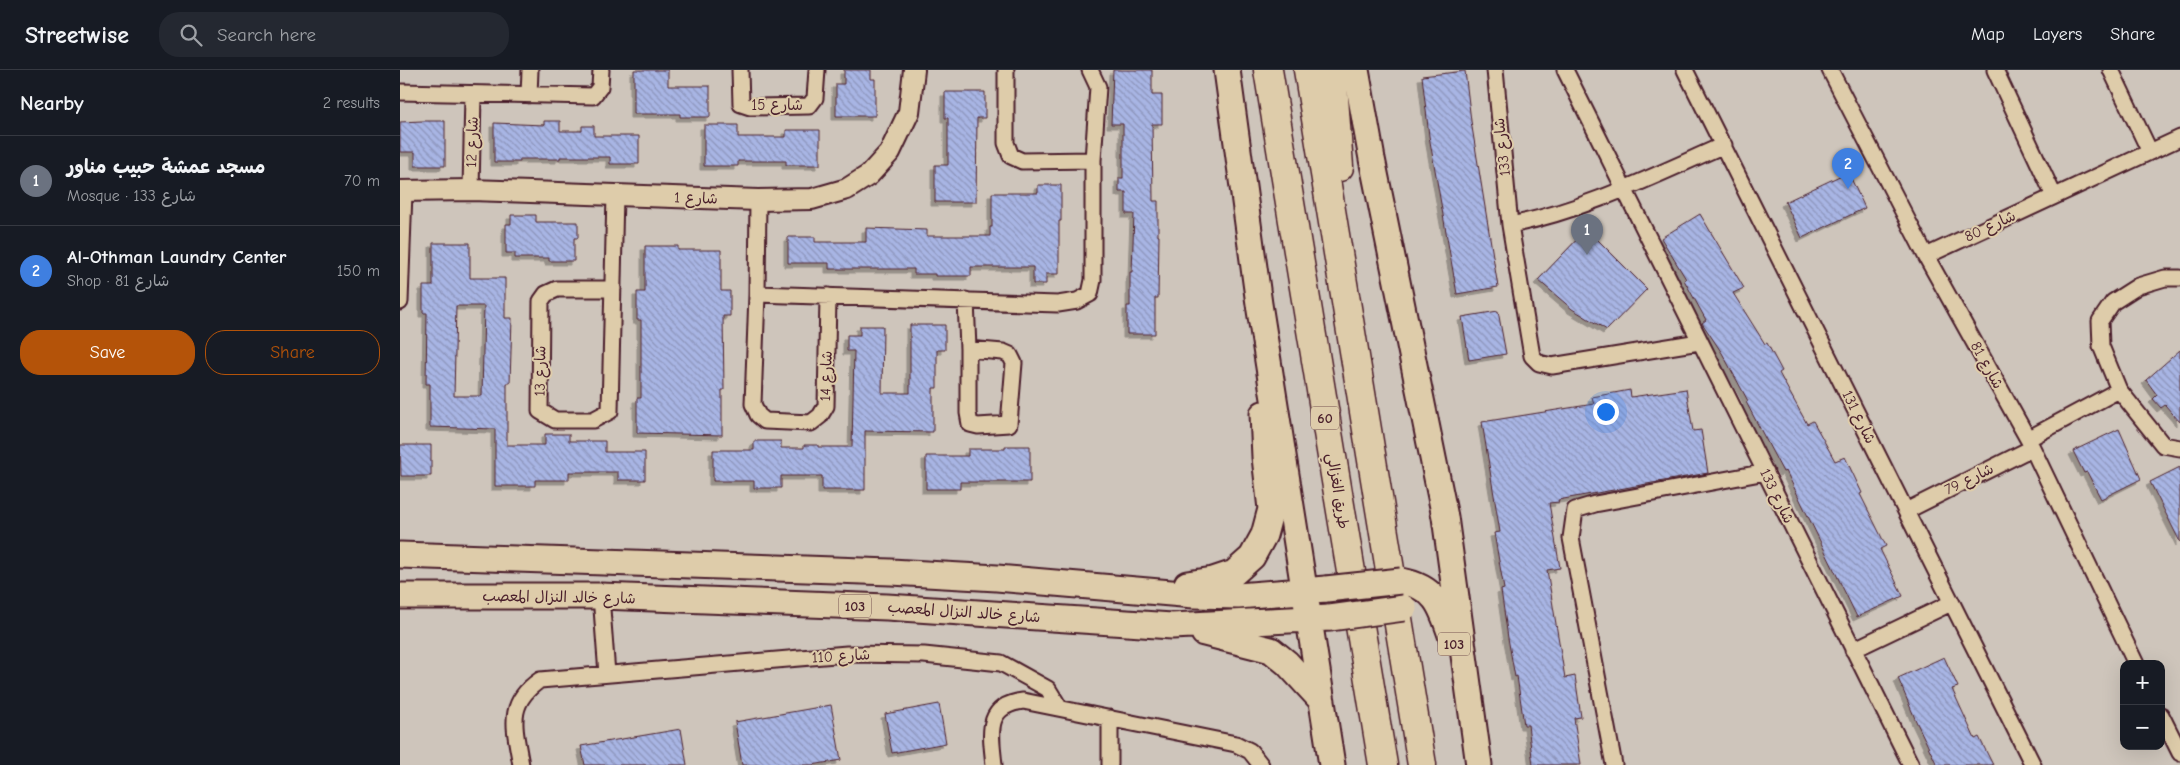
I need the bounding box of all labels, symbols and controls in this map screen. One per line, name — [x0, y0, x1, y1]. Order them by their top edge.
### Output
search box — [159, 12, 509, 57]
text: Streetwise — [25, 21, 129, 49]
icon: search — [177, 21, 205, 49]
text: Search here — [217, 24, 316, 46]
text: Map — [1971, 24, 2005, 45]
text: Layers — [2033, 24, 2082, 45]
text: Share — [2110, 24, 2155, 45]
text: Nearby — [20, 91, 84, 115]
text: 2 results — [323, 94, 380, 112]
street label: شارع 15 — [751, 96, 803, 115]
street label: شارع 12 — [462, 116, 483, 168]
street label: شارع 133 — [1490, 117, 1515, 177]
pin: 2 — [1832, 148, 1864, 189]
text: مسجد عمشة حبيب مناور — [67, 156, 265, 178]
text: 1 — [33, 172, 39, 190]
text: 70 m — [344, 172, 380, 190]
text: Mosque · شارع 133 — [67, 187, 196, 205]
street label: شارع 1 — [674, 188, 718, 209]
street label: شارع 80 — [1962, 206, 2019, 247]
pin: 1 — [1571, 214, 1603, 255]
text: Al-Othman Laundry Center — [67, 246, 286, 268]
text: 2 — [32, 262, 40, 280]
text: 150 m — [337, 262, 380, 280]
text: Shop · شارع 81 — [67, 272, 169, 290]
button: Save — [20, 330, 195, 375]
button: Share — [205, 330, 380, 375]
street label: شارع 81 — [1966, 338, 2007, 392]
street label: شارع 13 — [531, 345, 550, 397]
street label: شارع 14 — [816, 350, 837, 402]
street label: شارع 131 — [1838, 387, 1880, 447]
your location — [1593, 399, 1619, 425]
road number: 60 — [1311, 406, 1339, 429]
street label: طريق الغزالي — [1319, 452, 1353, 531]
street label: شارع 79 — [1941, 459, 1997, 499]
street label: شارع 133 — [1755, 466, 1798, 527]
street label: شارع خالد النزال المعصب — [482, 587, 636, 608]
road number: 103 — [839, 594, 871, 618]
street label: شارع خالد النزال المعصب — [887, 598, 1041, 627]
road number: 103 — [1438, 632, 1470, 656]
street label: شارع 110 — [811, 645, 871, 668]
map controls — [2120, 660, 2165, 750]
button: + — [2120, 660, 2165, 705]
button: − — [2120, 705, 2165, 750]

